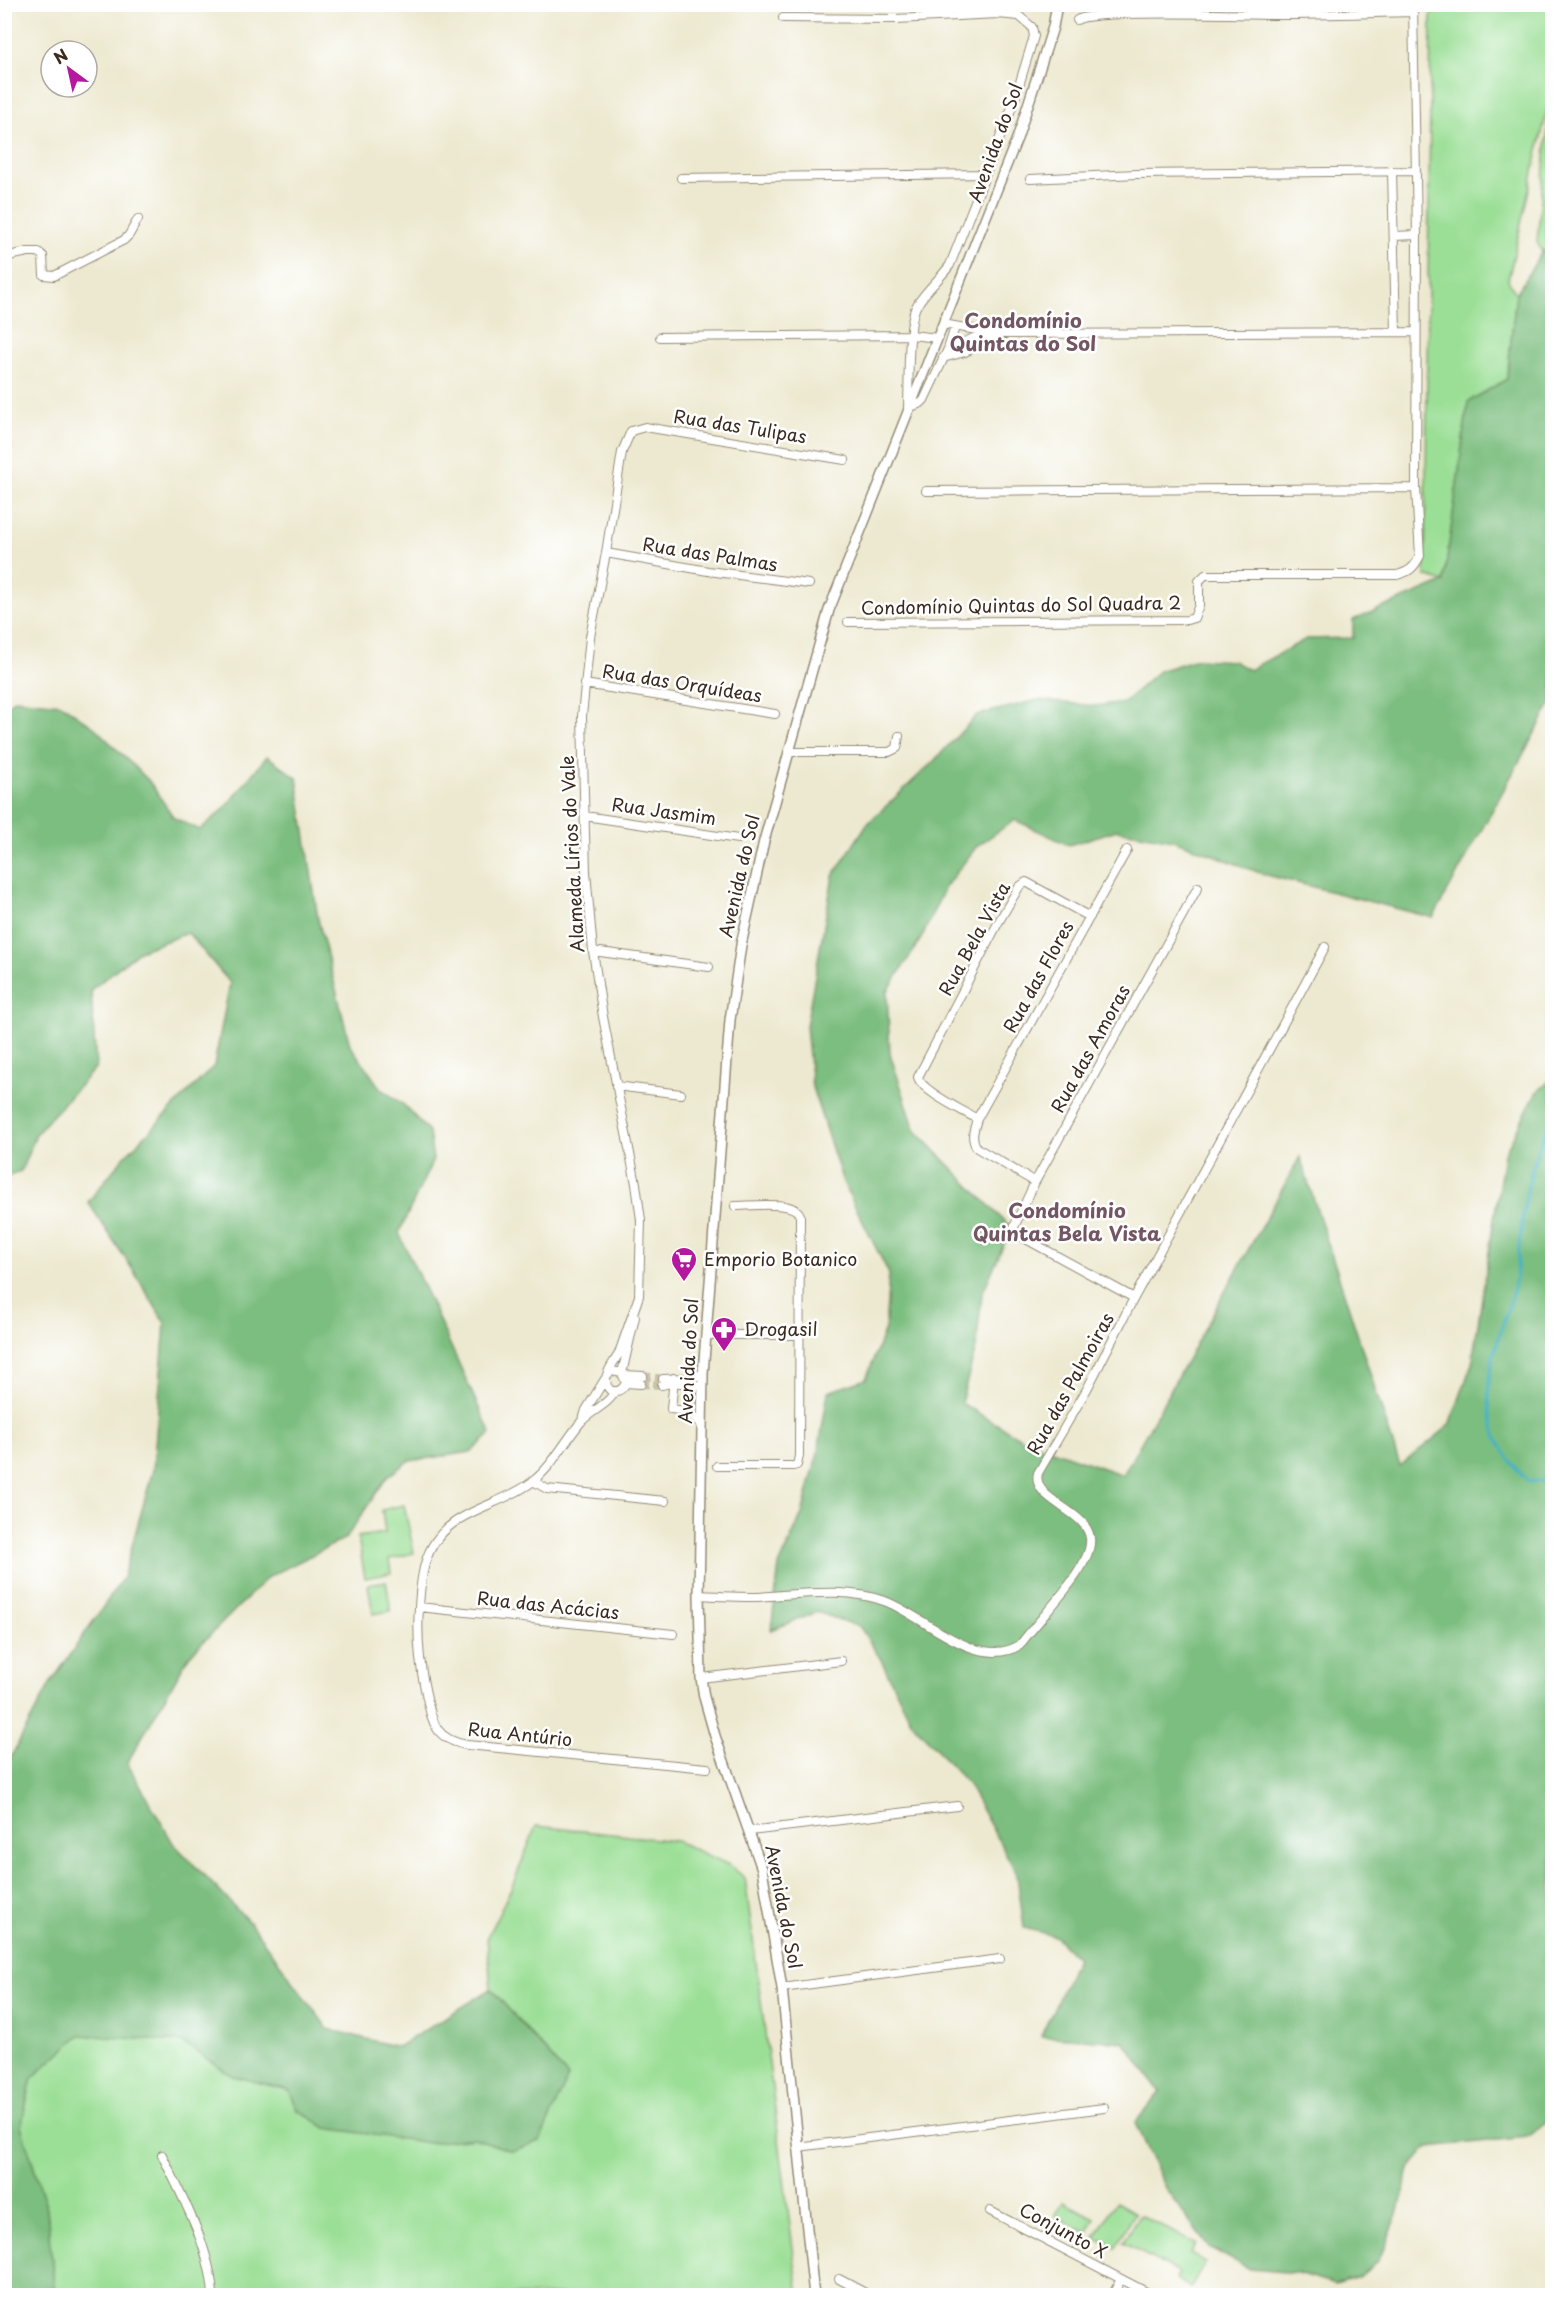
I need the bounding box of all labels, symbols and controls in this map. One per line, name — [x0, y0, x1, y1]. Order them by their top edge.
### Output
north arrow — [39, 39, 99, 99]
text: N — [48, 42, 72, 69]
street label: Avenida do Sol — [960, 79, 1029, 206]
district label: Condomínio Quintas do Sol — [950, 305, 1096, 358]
street label: Rua das Tulipas — [672, 402, 809, 449]
street label: Rua das Palmas — [641, 530, 780, 577]
street label: Condomínio Quintas do Sol Quadra 2 — [861, 588, 1181, 621]
street label: Rua das Orquídeas — [601, 657, 764, 708]
street label: Alameda Lírios do Vale — [553, 755, 590, 953]
street label: Rua Jasmim — [610, 790, 718, 831]
street label: Avenida do Sol — [711, 811, 766, 940]
street label: Rua Bela Vista — [931, 876, 1017, 1000]
street label: Rua das Flores — [996, 915, 1080, 1037]
street label: Rua das Amoras — [1043, 979, 1136, 1117]
district label: Condomínio Quintas Bela Vista — [973, 1195, 1161, 1248]
supermarket icon: Emporio Botanico — [669, 1245, 699, 1283]
place label: Emporio Botanico — [704, 1245, 857, 1272]
street label: Avenida do Sol — [671, 1298, 704, 1424]
street label: Rua das Palmoiras — [1019, 1307, 1120, 1459]
pharmacy icon: Drogasil — [709, 1315, 739, 1353]
place label: Drogasil — [744, 1315, 818, 1342]
street label: Rua das Acácias — [476, 1584, 620, 1625]
street label: Rua Antúrio — [467, 1715, 574, 1752]
street label: Avenida do Sol — [759, 1843, 810, 1971]
street label: Conjunto X — [1015, 2195, 1113, 2264]

